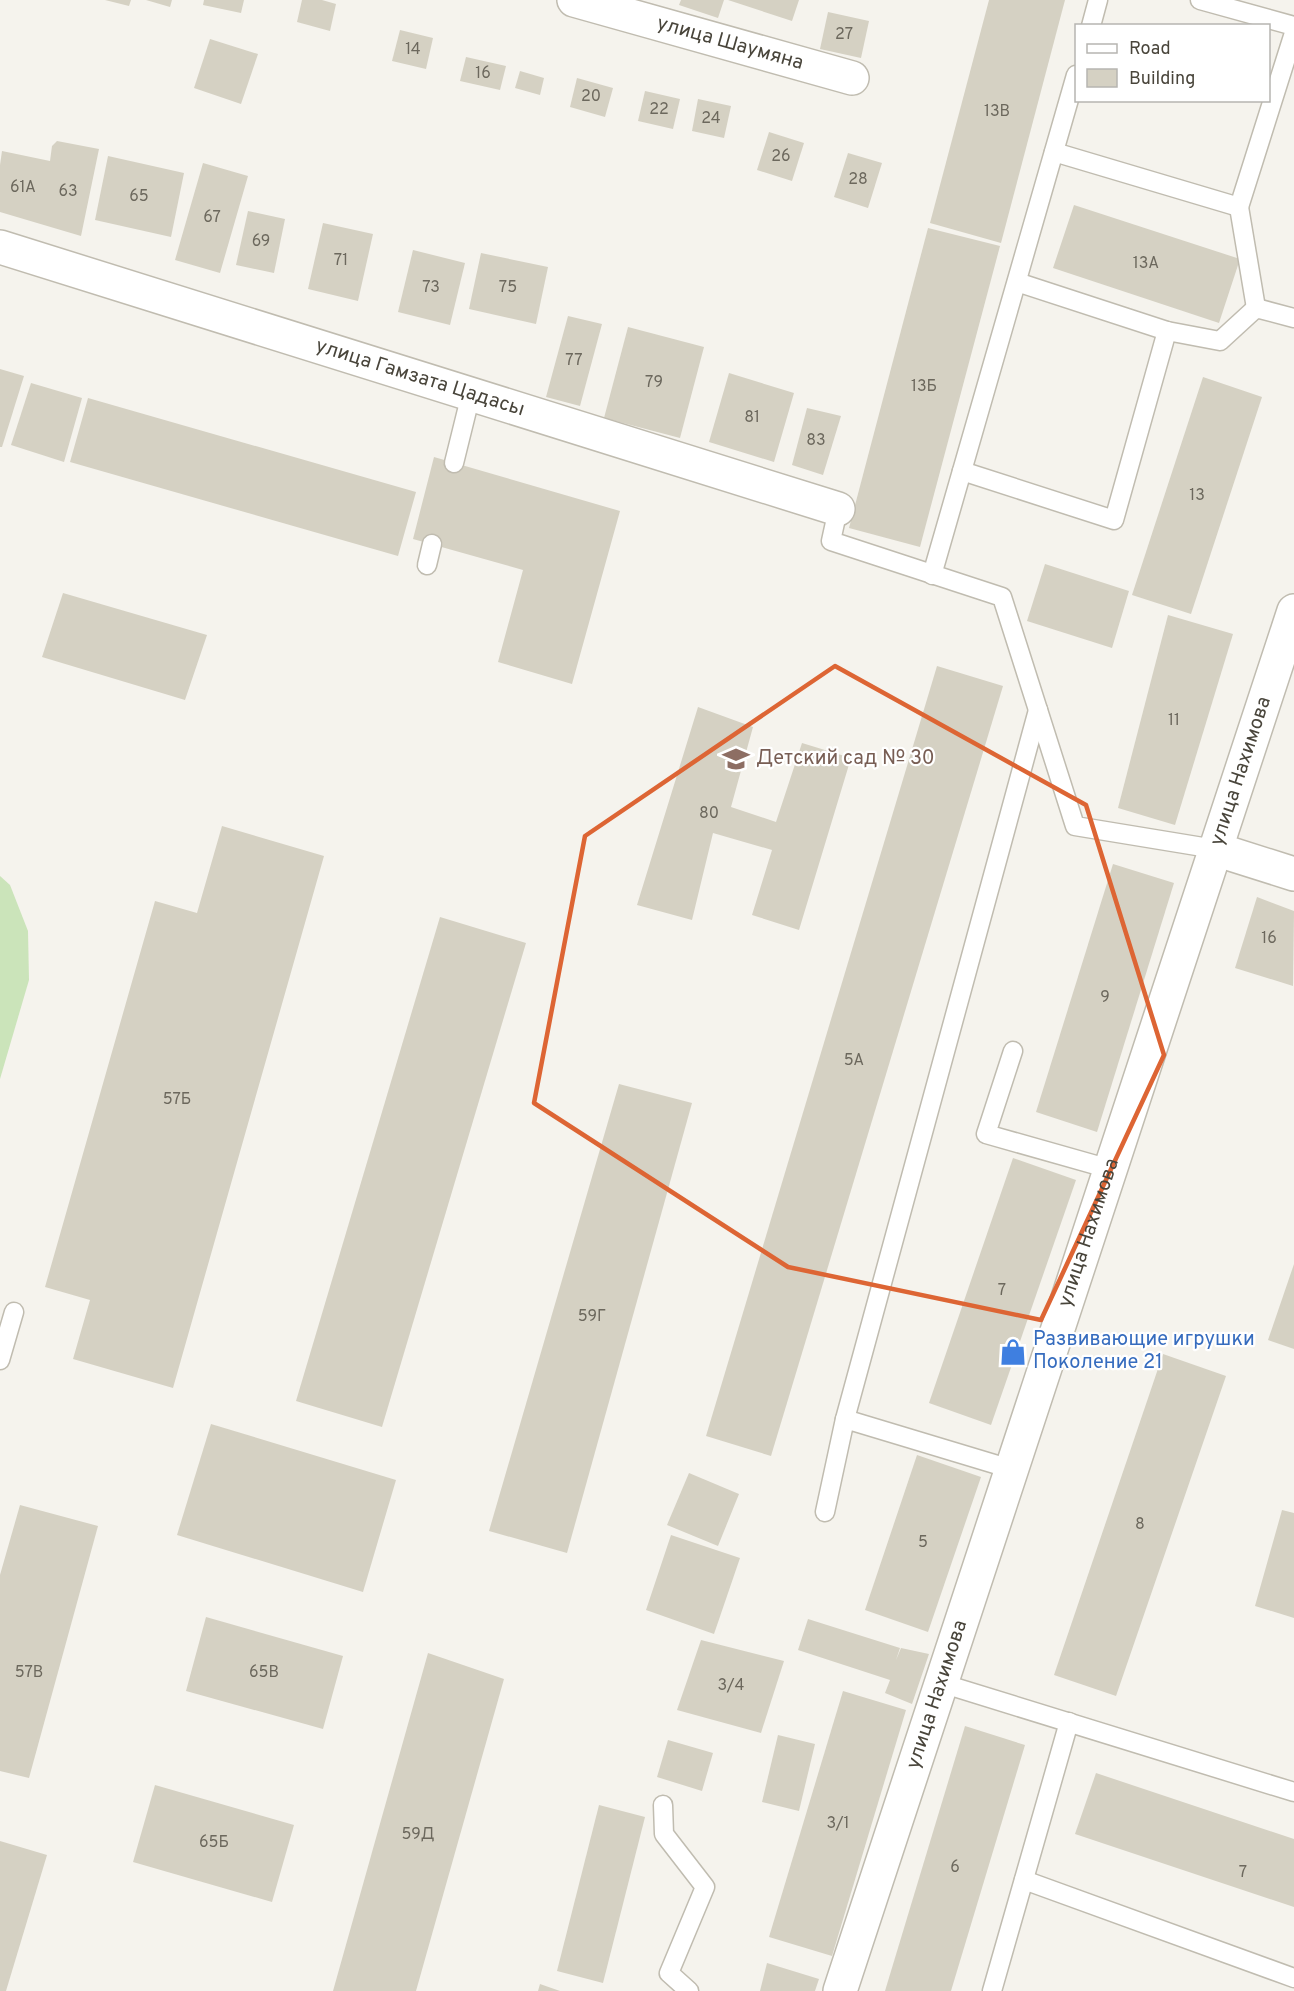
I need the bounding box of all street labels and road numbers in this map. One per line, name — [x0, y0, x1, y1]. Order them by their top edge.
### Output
street label: улица Шаумяна — [654, 11, 806, 77]
street label: улица Гамзата Цадасы — [312, 333, 528, 423]
street label: улица Нахимова — [1205, 693, 1278, 849]
street label: улица Нахимова — [1053, 1155, 1126, 1311]
street label: улица Нахимова — [901, 1617, 974, 1773]

